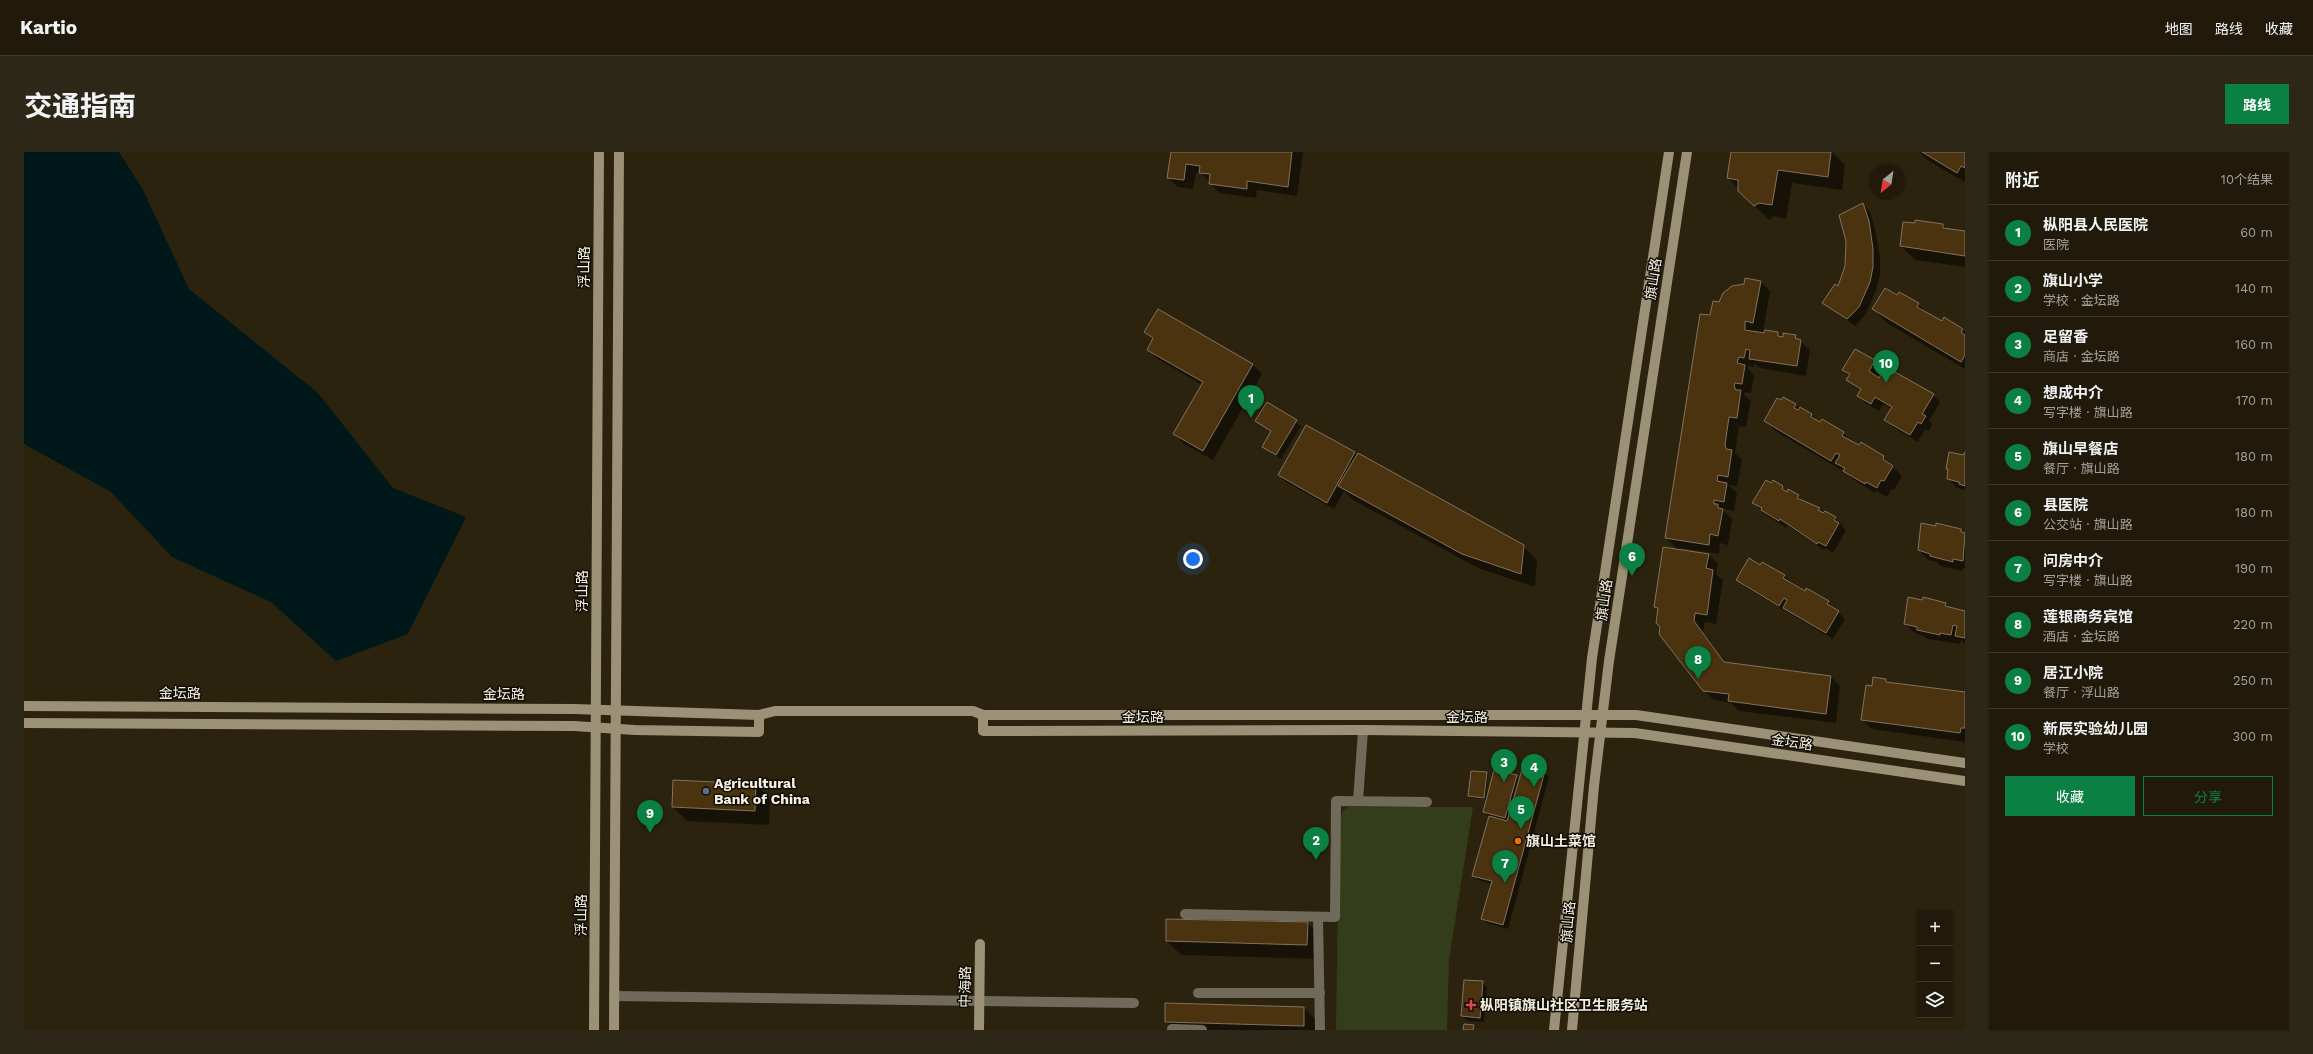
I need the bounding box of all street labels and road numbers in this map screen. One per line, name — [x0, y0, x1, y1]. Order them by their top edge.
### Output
street label: 浮山路 — [576, 246, 592, 288]
street label: 旗山路 — [1642, 257, 1664, 301]
street label: 浮山路 — [574, 570, 590, 612]
street label: 旗山路 — [1593, 578, 1615, 622]
street label: 金坛路 — [159, 685, 201, 701]
street label: 金坛路 — [483, 686, 525, 702]
street label: 金坛路 — [1122, 709, 1164, 725]
street label: 金坛路 — [1446, 709, 1488, 725]
street label: 金坛路 — [1770, 731, 1814, 753]
street label: 浮山路 — [573, 894, 589, 936]
street label: 旗山路 — [1558, 900, 1578, 944]
street label: 中海路 — [957, 966, 973, 1008]

